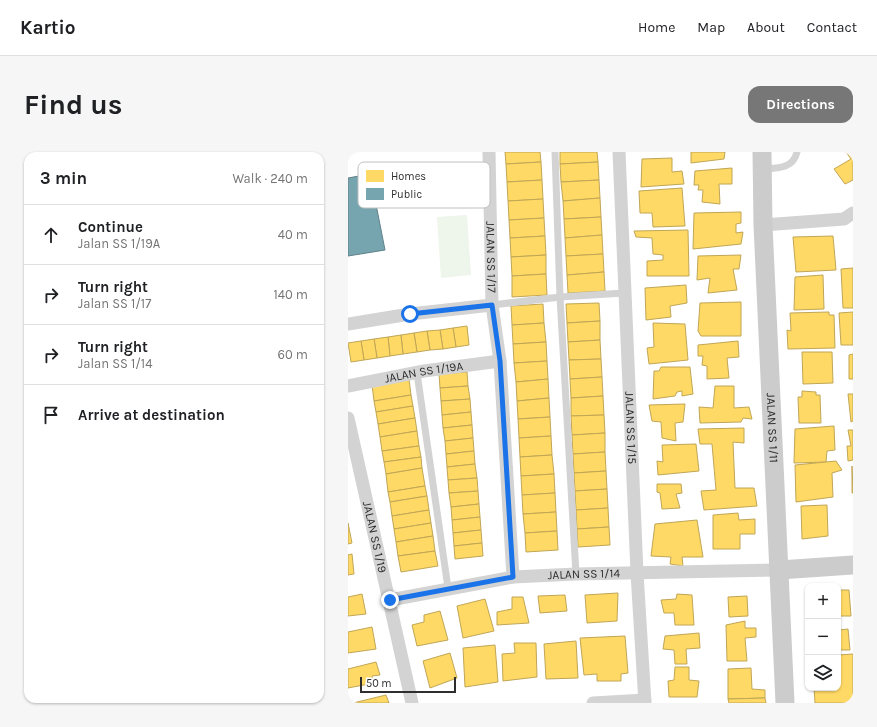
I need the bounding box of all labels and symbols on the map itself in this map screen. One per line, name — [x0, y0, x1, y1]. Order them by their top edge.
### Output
legend — [358, 162, 490, 208]
text: Homes — [391, 170, 426, 183]
text: Public — [391, 188, 423, 201]
street label: JALAN SS 1/17 — [483, 221, 499, 293]
route start — [401, 305, 419, 323]
street label: JALAN SS 1/19A — [383, 359, 464, 386]
street label: JALAN SS 1/15 — [622, 391, 639, 465]
street label: JALAN SS 1/11 — [764, 393, 781, 463]
street label: JALAN SS 1/19 — [360, 500, 390, 574]
street label: JALAN SS 1/14 — [547, 566, 621, 582]
route end — [381, 591, 399, 609]
scale bar — [360, 675, 456, 694]

